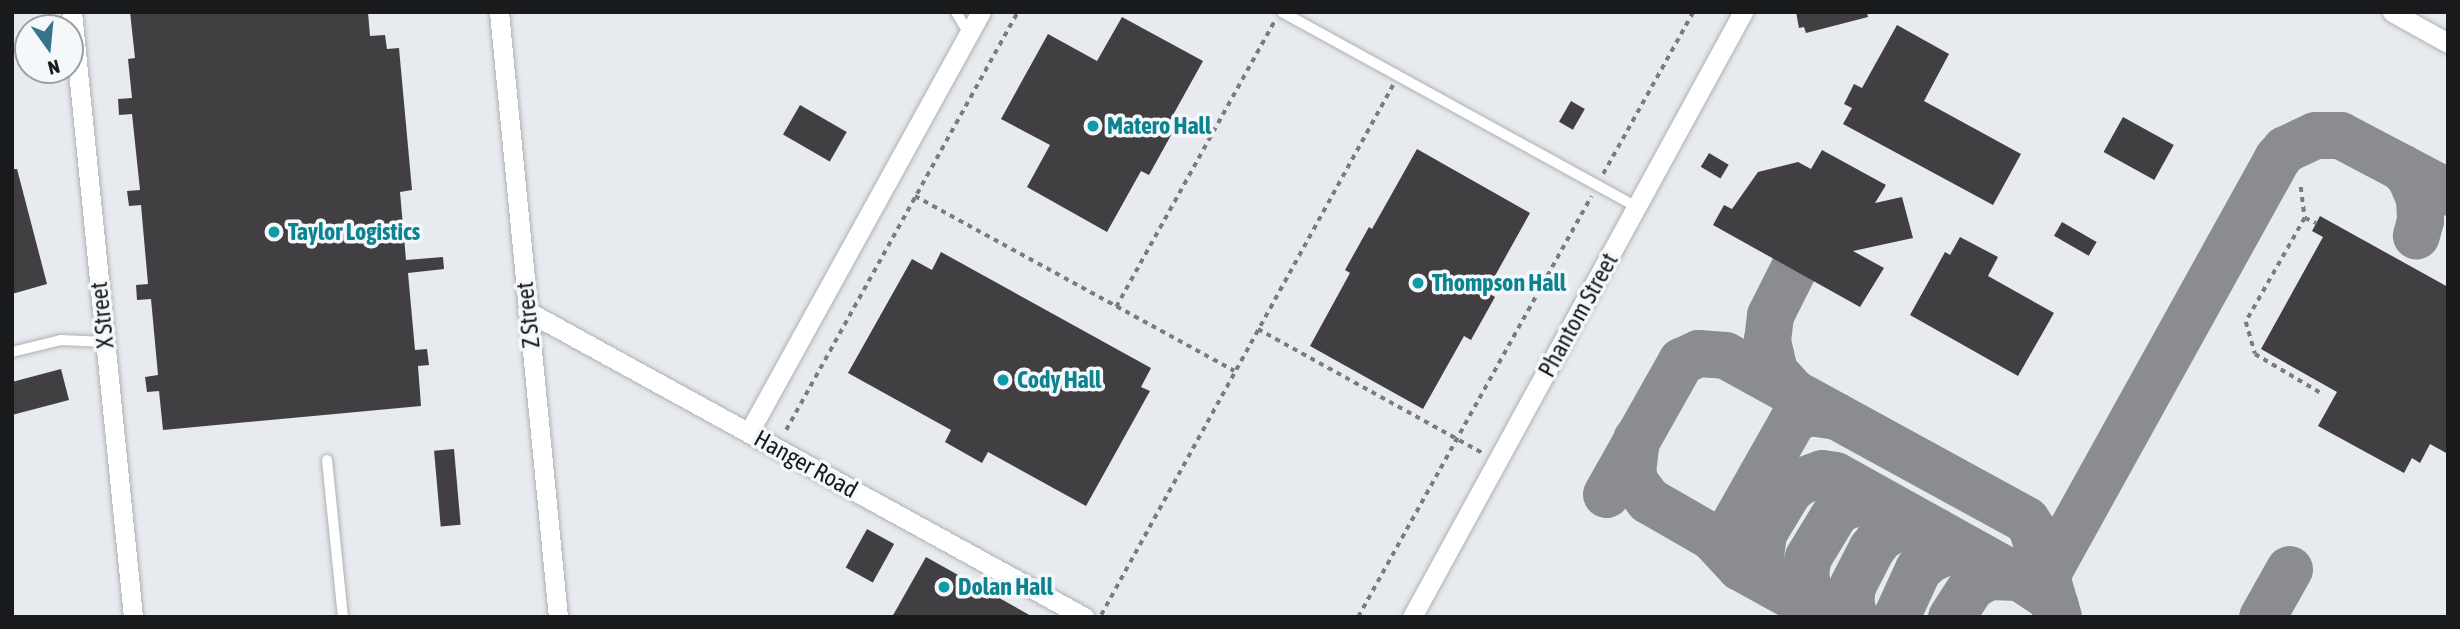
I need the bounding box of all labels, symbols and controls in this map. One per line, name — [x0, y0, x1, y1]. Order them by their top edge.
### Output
north arrow — [14, 14, 84, 84]
text: N — [46, 55, 62, 79]
place label: Matero Hall — [1107, 112, 1211, 140]
marker: Matero Hall — [1085, 118, 1101, 134]
place label: Taylor Logistics — [288, 218, 420, 246]
marker: Taylor Logistics — [266, 224, 282, 240]
street label: Phantom Street — [1532, 248, 1624, 382]
place label: Thompson Hall — [1432, 269, 1566, 297]
marker: Thompson Hall — [1410, 275, 1426, 291]
street label: X Street — [84, 280, 120, 350]
street label: Z Street — [510, 280, 546, 350]
place label: Cody Hall — [1017, 366, 1101, 394]
marker: Cody Hall — [995, 372, 1011, 388]
street label: Hanger Road — [749, 424, 863, 504]
place label: Dolan Hall — [958, 573, 1053, 601]
marker: Dolan Hall — [936, 579, 952, 595]

